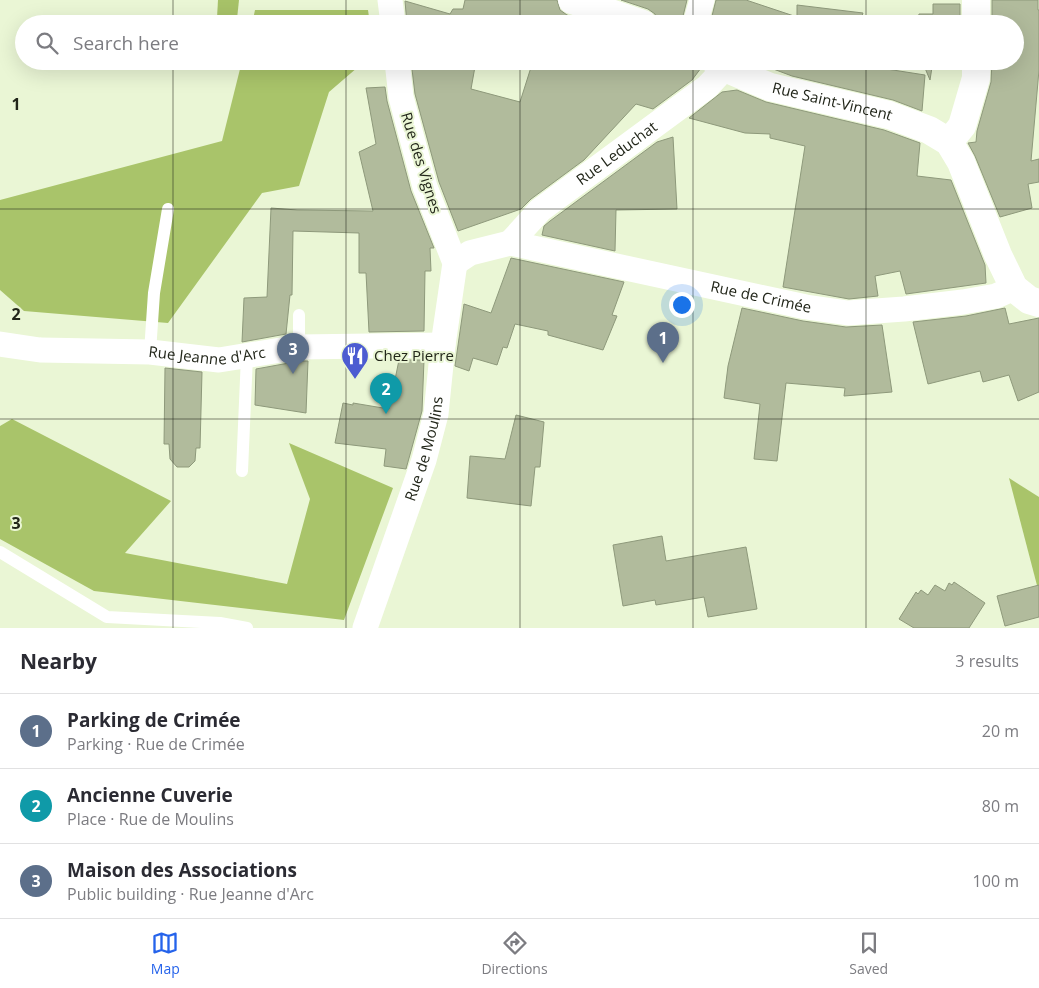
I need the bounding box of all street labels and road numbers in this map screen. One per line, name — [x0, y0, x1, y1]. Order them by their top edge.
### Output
street label: Rue Saint-Vincent — [770, 77, 896, 125]
street label: Rue des Vignes — [397, 110, 447, 216]
street label: Rue Leduchat — [572, 116, 661, 189]
street label: Rue de Crimée — [709, 276, 813, 317]
street label: Rue Jeanne d'Arc — [148, 341, 267, 369]
street label: Rue de Moulins — [399, 396, 447, 504]

